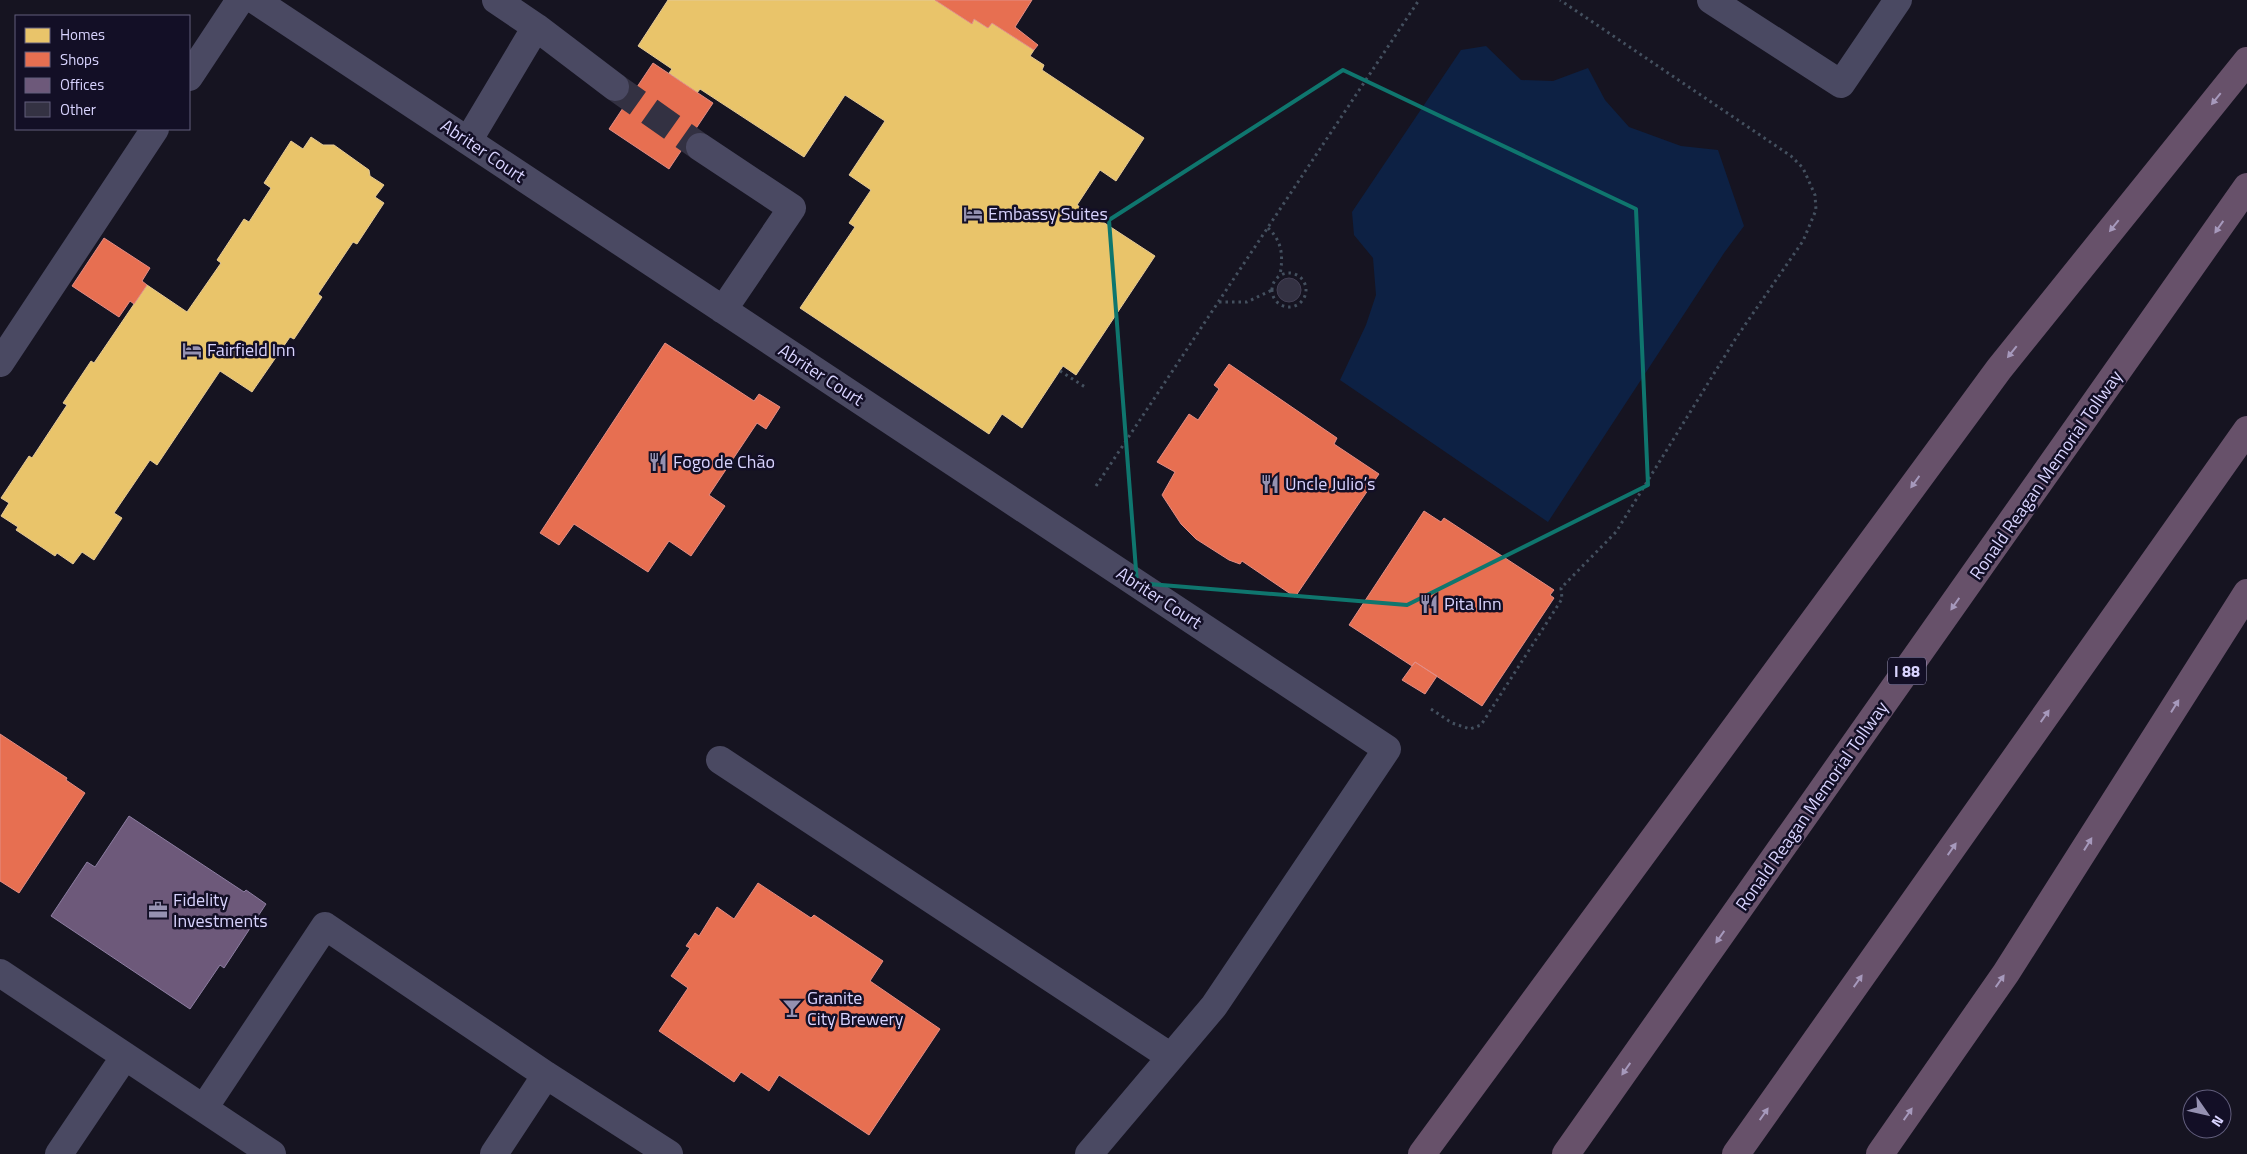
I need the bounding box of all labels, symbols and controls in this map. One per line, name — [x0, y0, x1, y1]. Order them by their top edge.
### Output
legend — [15, 15, 190, 130]
text: Homes — [60, 23, 105, 46]
text: Shops — [60, 48, 99, 71]
text: Offices — [60, 73, 104, 96]
one-way arrow — [2211, 92, 2222, 105]
text: Other — [60, 98, 96, 121]
street label: Abriter Court — [435, 112, 532, 189]
place label: Embassy Suites — [988, 200, 1108, 227]
hotel icon: Embassy Suites — [962, 203, 984, 225]
one-way arrow — [2109, 219, 2120, 232]
one-way arrow — [2214, 220, 2224, 234]
place label: Fairfield Inn — [207, 336, 295, 363]
street label: Abriter Court — [773, 337, 870, 413]
hotel icon: Fairfield Inn — [181, 339, 203, 361]
one-way arrow — [2007, 345, 2018, 358]
street label: Ronald Reagan Memorial Tollway — [1963, 364, 2129, 585]
place label: Fogo de Chão — [673, 448, 775, 475]
restaurant icon: Fogo de Chão — [647, 451, 669, 473]
place label: Uncle Julio’s — [1285, 470, 1375, 497]
restaurant icon: Uncle Julio’s — [1259, 473, 1281, 495]
one-way arrow — [1910, 475, 1921, 488]
street label: Abriter Court — [1111, 560, 1208, 636]
place label: Pita Inn — [1444, 590, 1502, 617]
restaurant icon: Pita Inn — [1418, 593, 1440, 615]
one-way arrow — [1950, 597, 1960, 611]
road number: I 88 — [1888, 658, 1926, 684]
street label: Ronald Reagan Memorial Tollway — [1729, 695, 1895, 916]
one-way arrow — [2170, 700, 2180, 713]
one-way arrow — [2040, 709, 2050, 723]
one-way arrow — [2083, 837, 2093, 850]
one-way arrow — [1947, 842, 1957, 856]
place label: Fidelity Investments — [173, 886, 268, 934]
office icon: Fidelity Investments — [147, 899, 169, 921]
one-way arrow — [1715, 930, 1725, 943]
one-way arrow — [1995, 974, 2005, 987]
one-way arrow — [1853, 975, 1863, 988]
place label: Granite City Brewery — [807, 984, 904, 1032]
bar icon: Granite City Brewery — [781, 997, 803, 1019]
one-way arrow — [1621, 1063, 1631, 1076]
north arrow — [2182, 1089, 2232, 1139]
one-way arrow — [1759, 1107, 1769, 1121]
one-way arrow — [1903, 1107, 1913, 1121]
text: N — [2207, 1112, 2230, 1131]

